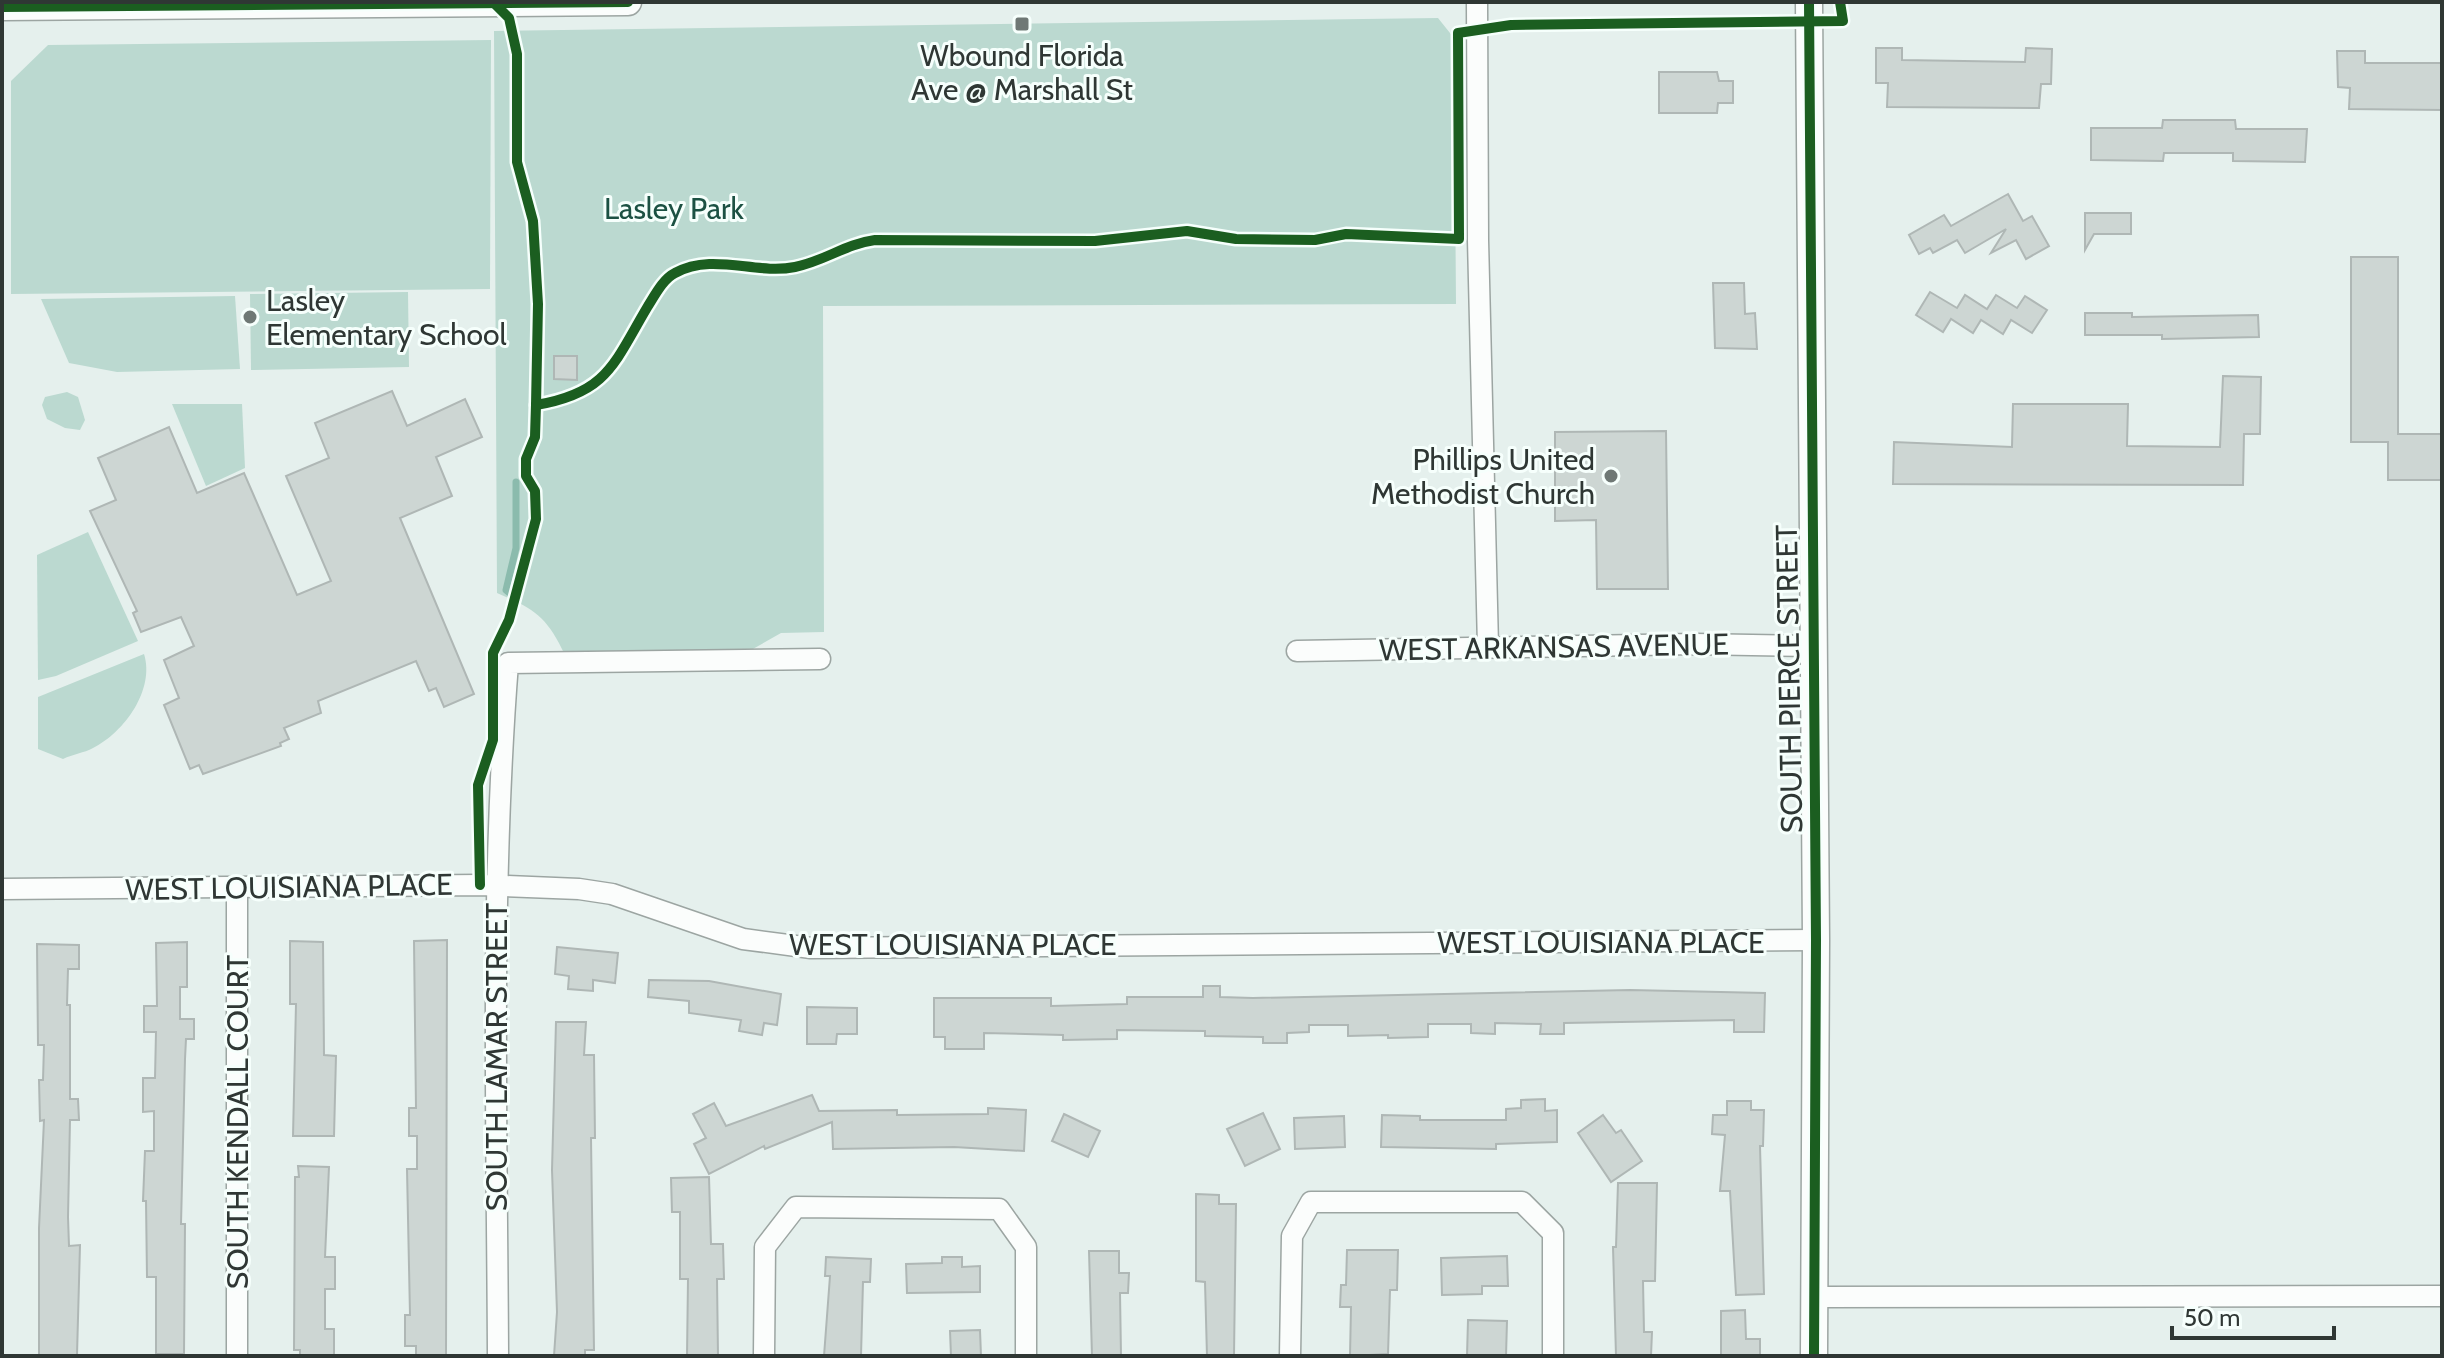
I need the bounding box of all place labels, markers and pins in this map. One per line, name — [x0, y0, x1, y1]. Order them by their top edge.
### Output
marker: Wbound Florida Ave @ Marshall St — [1013, 15, 1031, 33]
place label: Wbound Florida Ave @ Marshall St — [911, 37, 1133, 108]
place label: Lasley Elementary School — [266, 282, 506, 353]
marker: Lasley Elementary School — [241, 308, 259, 326]
place label: Phillips United Methodist Church — [1371, 441, 1595, 512]
marker: Phillips United Methodist Church — [1602, 467, 1620, 485]

